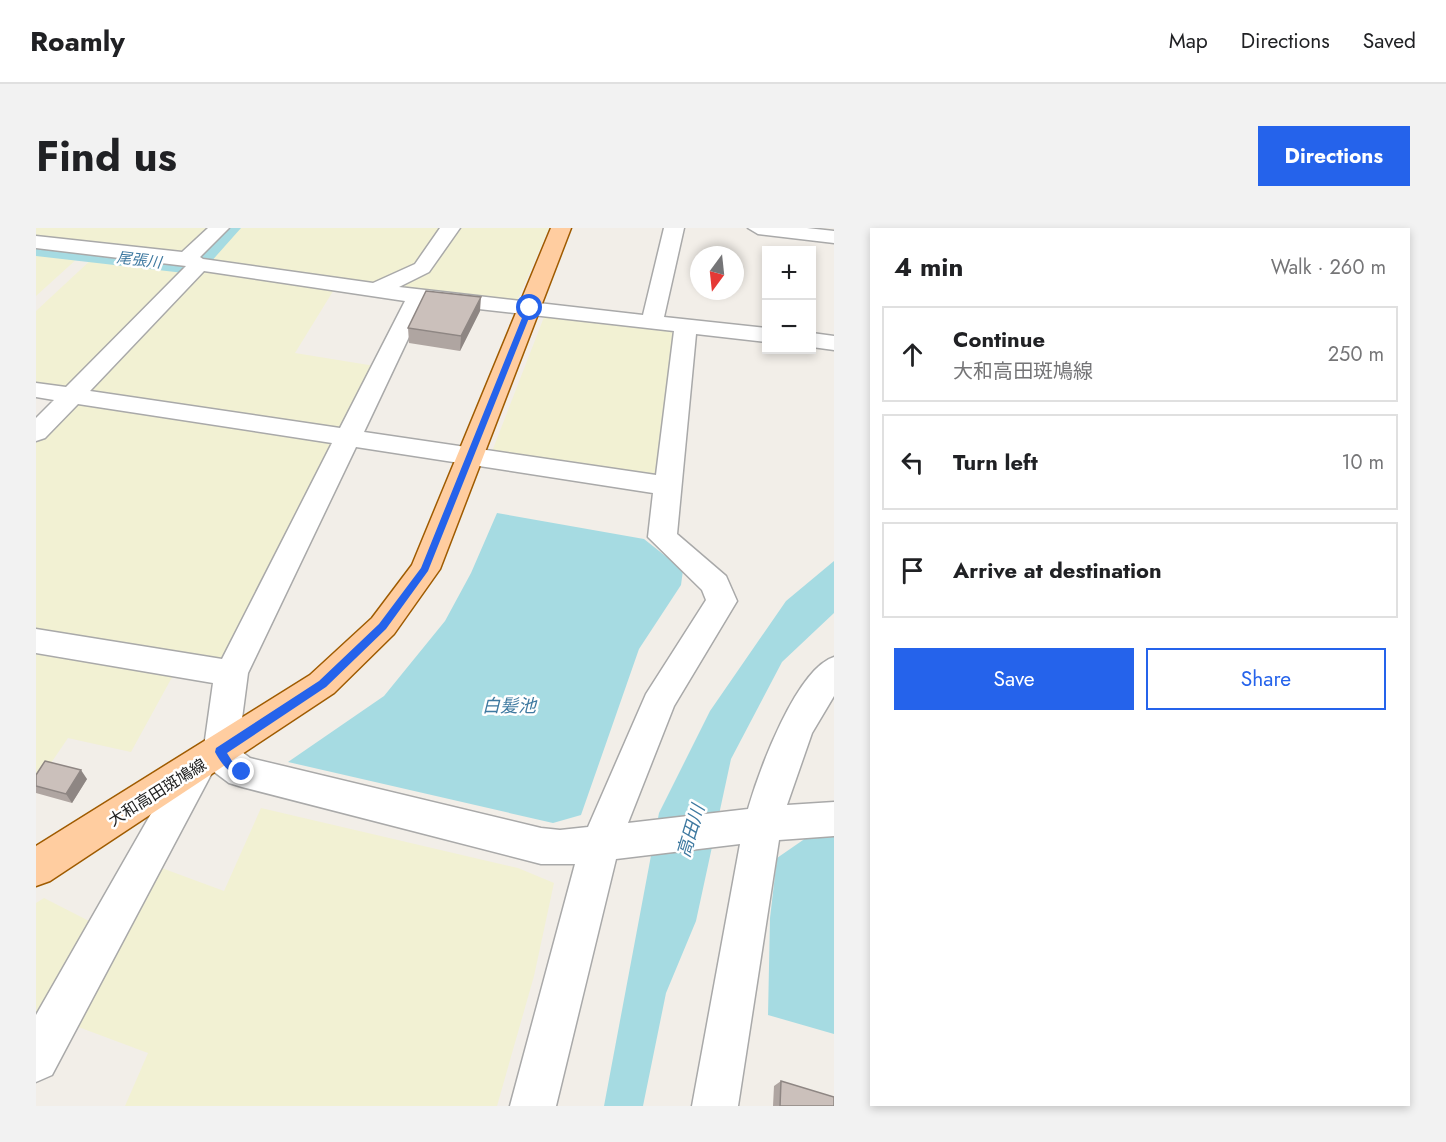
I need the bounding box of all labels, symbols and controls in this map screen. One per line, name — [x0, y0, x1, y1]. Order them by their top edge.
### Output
text: Roamly — [30, 21, 125, 62]
text: Map — [1169, 26, 1208, 56]
text: Directions — [1241, 26, 1330, 56]
text: Saved — [1363, 26, 1416, 56]
text: Find us — [36, 126, 177, 187]
button: Directions — [1258, 126, 1410, 186]
water label: 尾張川 — [115, 246, 165, 274]
north arrow — [690, 246, 744, 300]
map controls — [762, 246, 816, 354]
button: + — [762, 246, 816, 300]
text: 4 min — [894, 248, 963, 286]
text: Walk · 260 m — [1271, 253, 1386, 282]
route start — [516, 294, 542, 320]
button: − — [762, 300, 816, 354]
text: Continue — [953, 323, 1045, 355]
icon: ahead — [896, 338, 929, 371]
text: 250 m — [1328, 340, 1384, 369]
text: 大和高田斑鳩線 — [953, 357, 1093, 386]
icon: left — [896, 446, 929, 479]
text: Turn left — [953, 446, 1038, 478]
text: 10 m — [1341, 448, 1384, 477]
icon: arrive — [896, 554, 929, 587]
text: Arrive at destination — [953, 554, 1162, 586]
button: Save — [894, 648, 1134, 710]
button: Share — [1146, 648, 1386, 710]
water label: 白髪池 — [482, 693, 538, 719]
street label: 大和高田斑鳩線 — [104, 753, 211, 832]
route end — [228, 758, 254, 784]
water label: 高田川 — [671, 799, 712, 861]

